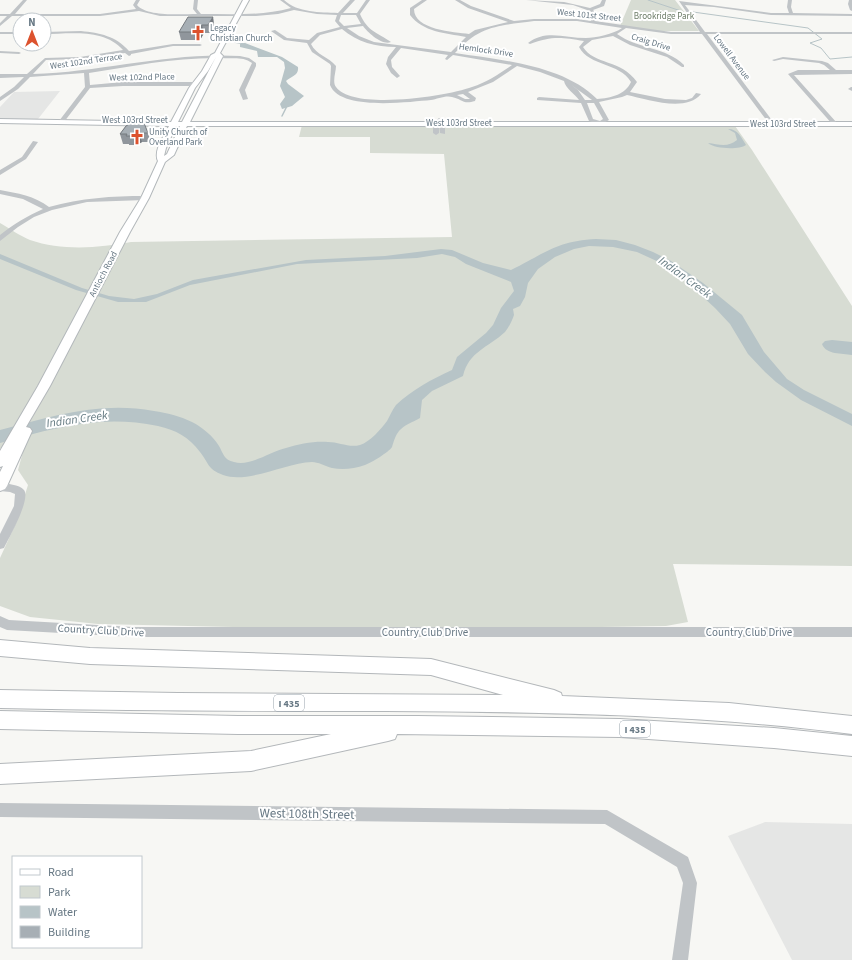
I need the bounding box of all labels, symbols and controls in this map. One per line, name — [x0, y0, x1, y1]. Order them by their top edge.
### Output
street label: West 101st Street — [556, 6, 622, 25]
park label: Brookridge Park — [634, 10, 695, 23]
north arrow — [12, 12, 52, 52]
text: N — [28, 15, 36, 30]
place label: Legacy Christian Church — [210, 22, 273, 45]
church icon: Legacy Christian Church — [189, 24, 207, 42]
street label: Craig Drive — [630, 30, 673, 55]
street label: Lowell Avenue — [710, 32, 753, 83]
street label: Hemlock Drive — [458, 40, 515, 61]
street label: West 102nd Terrace — [49, 50, 124, 73]
street label: West 102nd Place — [109, 70, 175, 85]
street label: West 103rd Street — [102, 114, 168, 127]
street label: West 103rd Street — [426, 117, 492, 130]
street label: West 103rd Street — [750, 118, 816, 131]
place label: Unity Church of Overland Park — [149, 126, 208, 149]
church icon: Unity Church of Overland Park — [128, 128, 146, 146]
street label: Antioch Road — [86, 249, 121, 299]
water label: Indian Creek — [655, 252, 715, 303]
water label: Indian Creek — [45, 407, 109, 432]
street label: Country Club Drive — [57, 621, 145, 640]
street label: Country Club Drive — [382, 625, 469, 640]
street label: Country Club Drive — [706, 625, 793, 640]
road number: I 435 — [274, 695, 304, 711]
road number: I 435 — [620, 721, 650, 737]
street label: West 108th Street — [259, 804, 355, 824]
legend — [12, 856, 142, 948]
text: Road — [48, 864, 74, 881]
text: Park — [48, 884, 70, 901]
text: Water — [48, 904, 78, 921]
text: Building — [48, 924, 90, 941]

